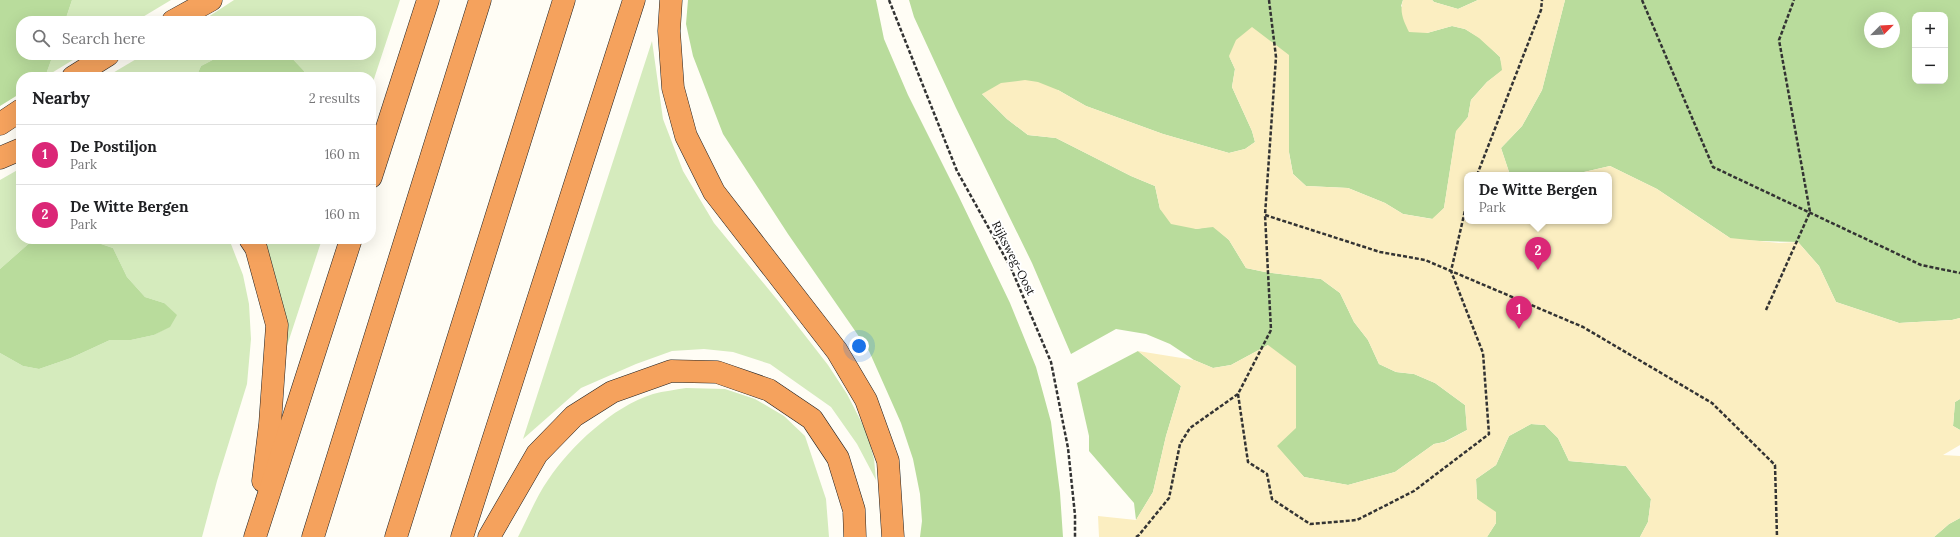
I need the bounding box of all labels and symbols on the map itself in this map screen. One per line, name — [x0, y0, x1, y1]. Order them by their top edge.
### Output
north arrow — [1864, 12, 1900, 48]
street label: Rijksweg-Oost — [989, 218, 1039, 298]
pin: 2 — [1525, 237, 1551, 270]
pin: 1 — [1506, 296, 1532, 329]
your location — [849, 336, 869, 356]

